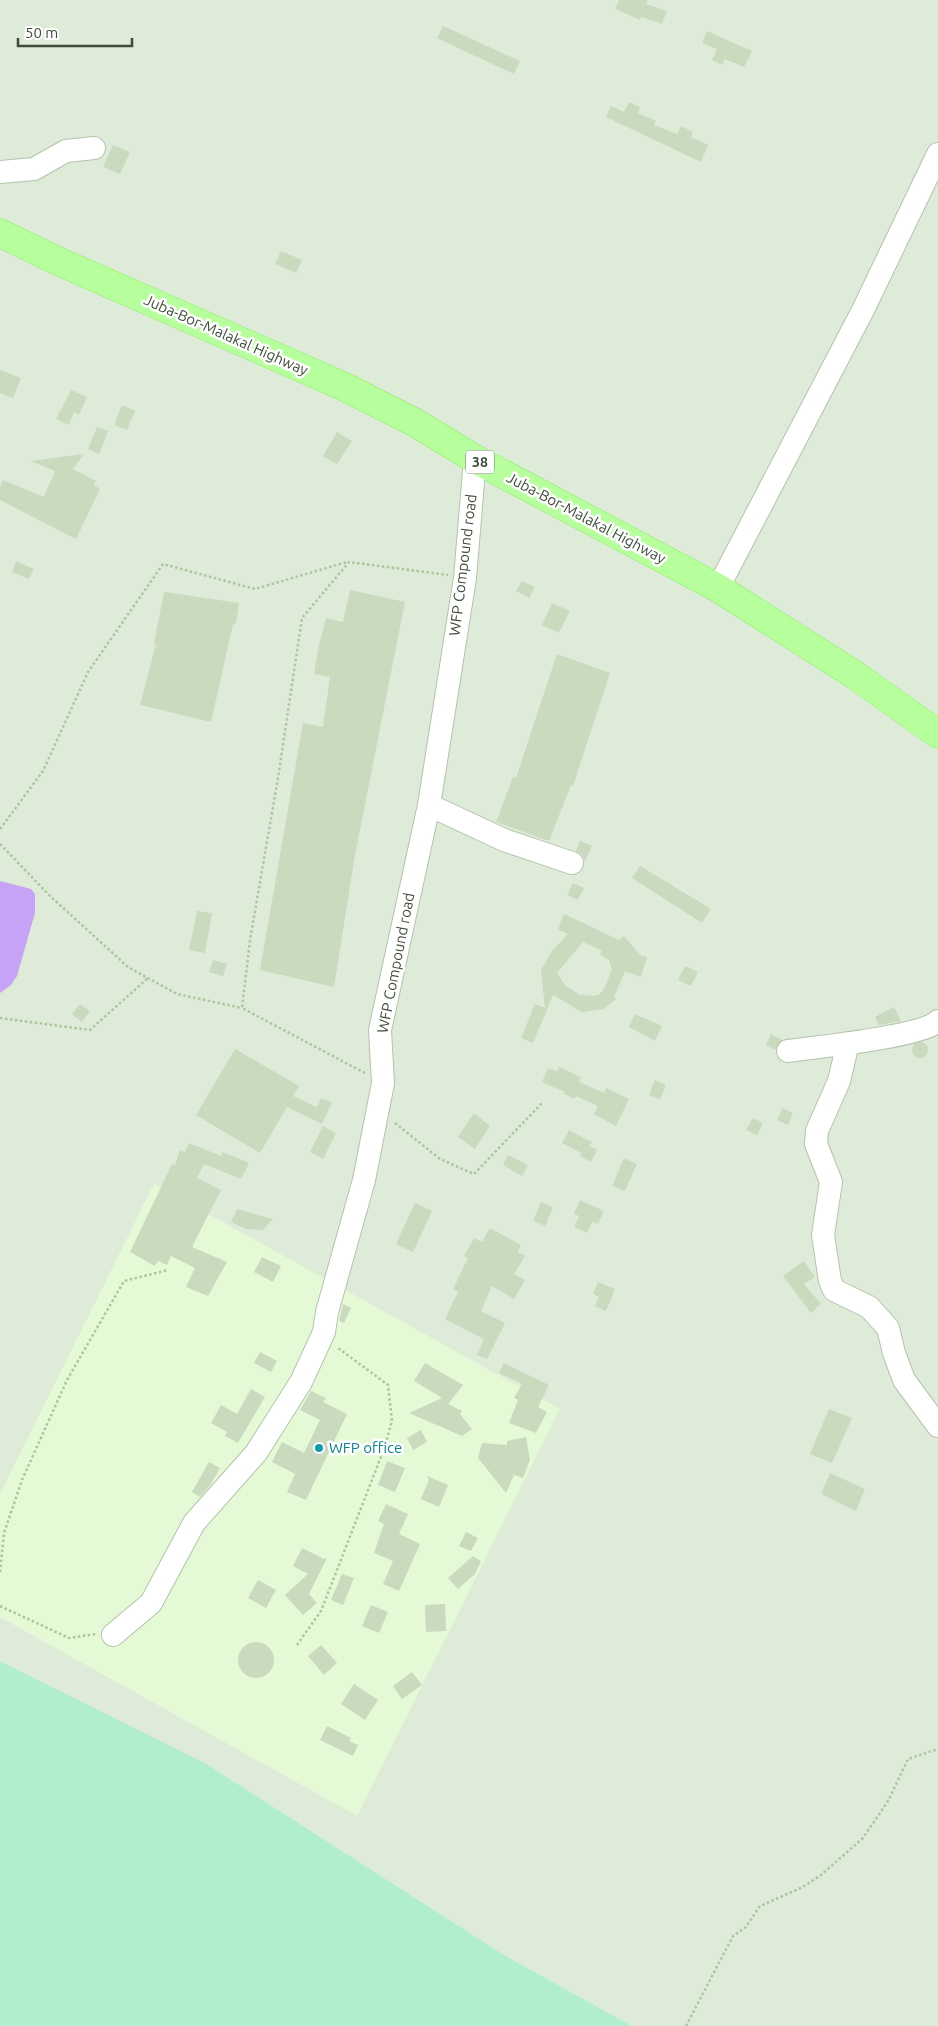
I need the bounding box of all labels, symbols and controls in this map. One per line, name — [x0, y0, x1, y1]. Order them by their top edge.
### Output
scale bar — [18, 15, 131, 47]
text: 50 m — [25, 24, 58, 41]
street label: Juba-Bor-Malakal Highway — [142, 291, 311, 378]
road number: 38 — [466, 451, 494, 474]
street label: Juba-Bor-Malakal Highway — [504, 468, 669, 567]
street label: WFP Compound road — [445, 493, 480, 637]
street label: WFP Compound road — [374, 891, 417, 1035]
place label: WFP office — [329, 1439, 402, 1456]
marker: WFP office — [313, 1442, 325, 1454]

